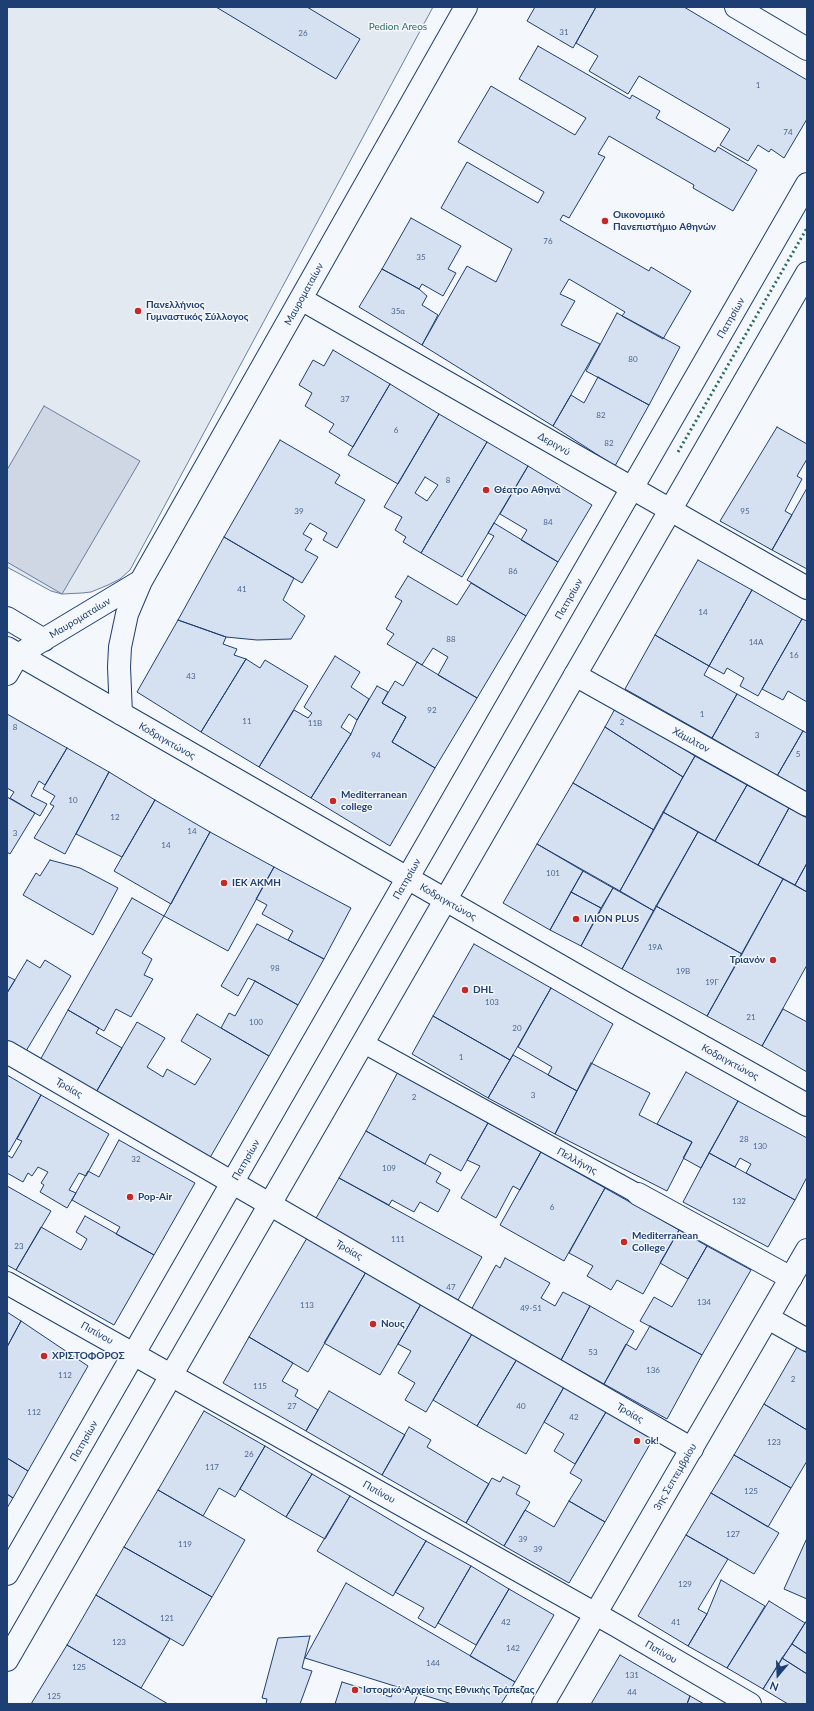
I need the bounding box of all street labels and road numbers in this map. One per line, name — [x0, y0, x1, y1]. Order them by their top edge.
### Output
street label: Μαυροματαίων — [282, 261, 326, 327]
street label: Πατησίων — [715, 295, 747, 341]
street label: Δεριγνύ — [536, 430, 572, 458]
street label: Πατησίων — [553, 576, 585, 622]
street label: Μαυροματαίων — [47, 595, 113, 641]
street label: Κοδριγκτώνος — [136, 720, 198, 762]
street label: Χάμιλτον — [670, 725, 712, 755]
street label: Πατησίων — [391, 856, 423, 902]
street label: Κοδριγκτώνος — [417, 881, 479, 923]
street label: Κοδριγκτώνος — [699, 1041, 761, 1083]
street label: Τροίας — [53, 1076, 85, 1100]
street label: Πατησίων — [230, 1137, 262, 1183]
street label: Πελλήνης — [555, 1145, 599, 1177]
street label: Τροίας — [333, 1238, 365, 1262]
street label: Πιπίνου — [79, 1319, 115, 1347]
street label: Τροίας — [614, 1401, 646, 1425]
street label: Πατησίων — [68, 1418, 100, 1464]
street label: 3ης Σεπτεμβρίου — [651, 1441, 699, 1513]
street label: Πιπίνου — [361, 1478, 397, 1506]
street label: Πιπίνου — [643, 1638, 679, 1666]

